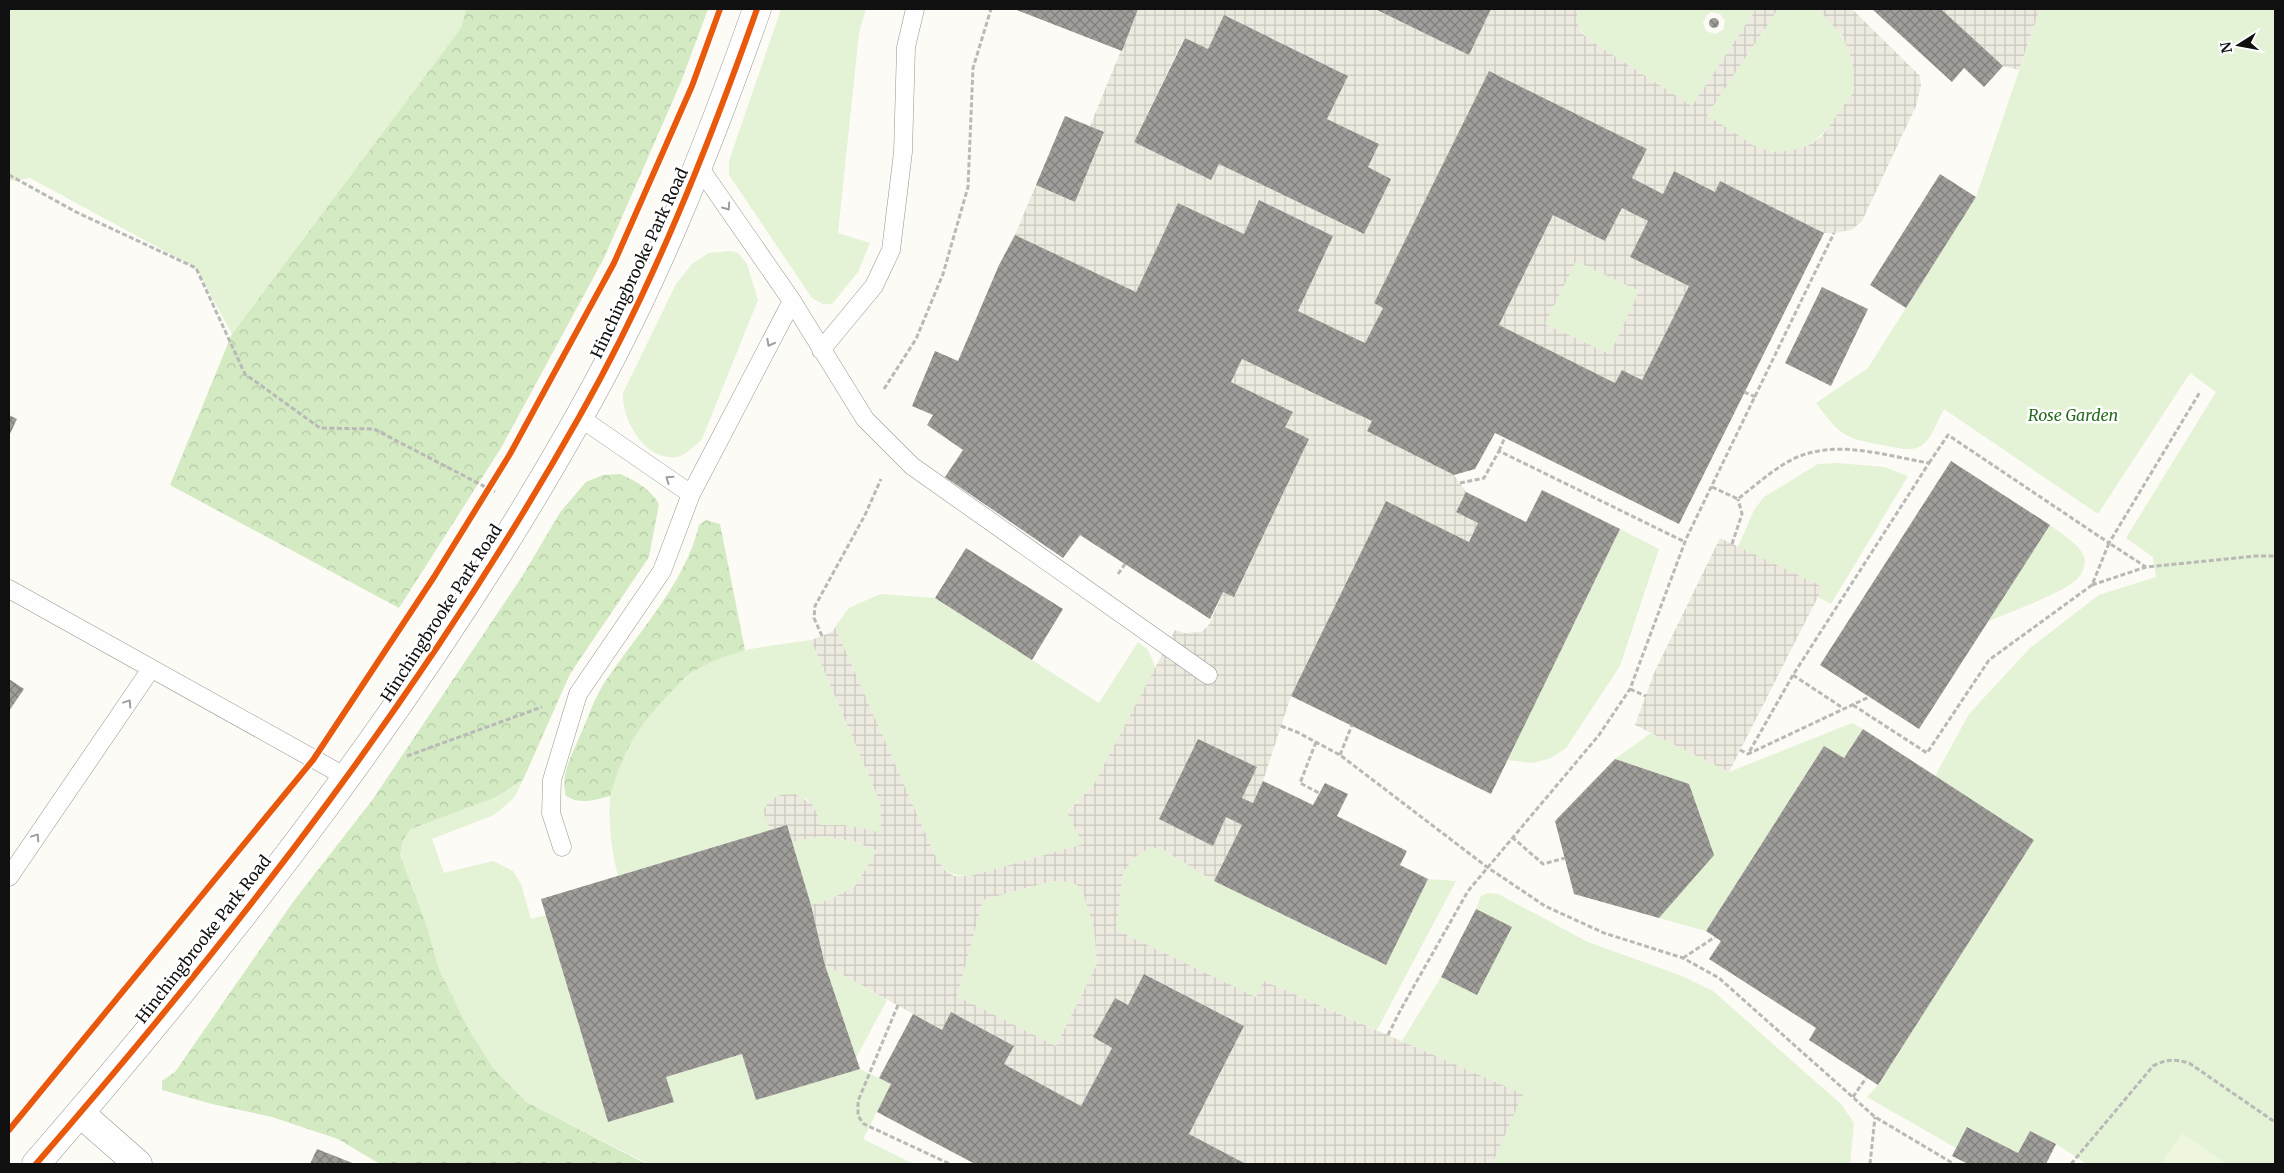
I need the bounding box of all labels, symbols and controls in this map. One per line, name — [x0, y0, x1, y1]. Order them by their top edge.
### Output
north arrow — [2214, 20, 2264, 70]
text: N — [2216, 40, 2236, 55]
street label: Hinchingbrooke Park Road — [586, 164, 692, 361]
one-way arrow — [721, 201, 730, 211]
one-way arrow — [766, 338, 776, 347]
park label: Rose Garden — [2028, 405, 2118, 425]
one-way arrow — [665, 476, 674, 485]
street label: Hinchingbrooke Park Road — [376, 520, 506, 705]
one-way arrow — [121, 699, 131, 708]
one-way arrow — [30, 833, 39, 843]
street label: Hinchingbrooke Park Road — [131, 851, 275, 1027]

